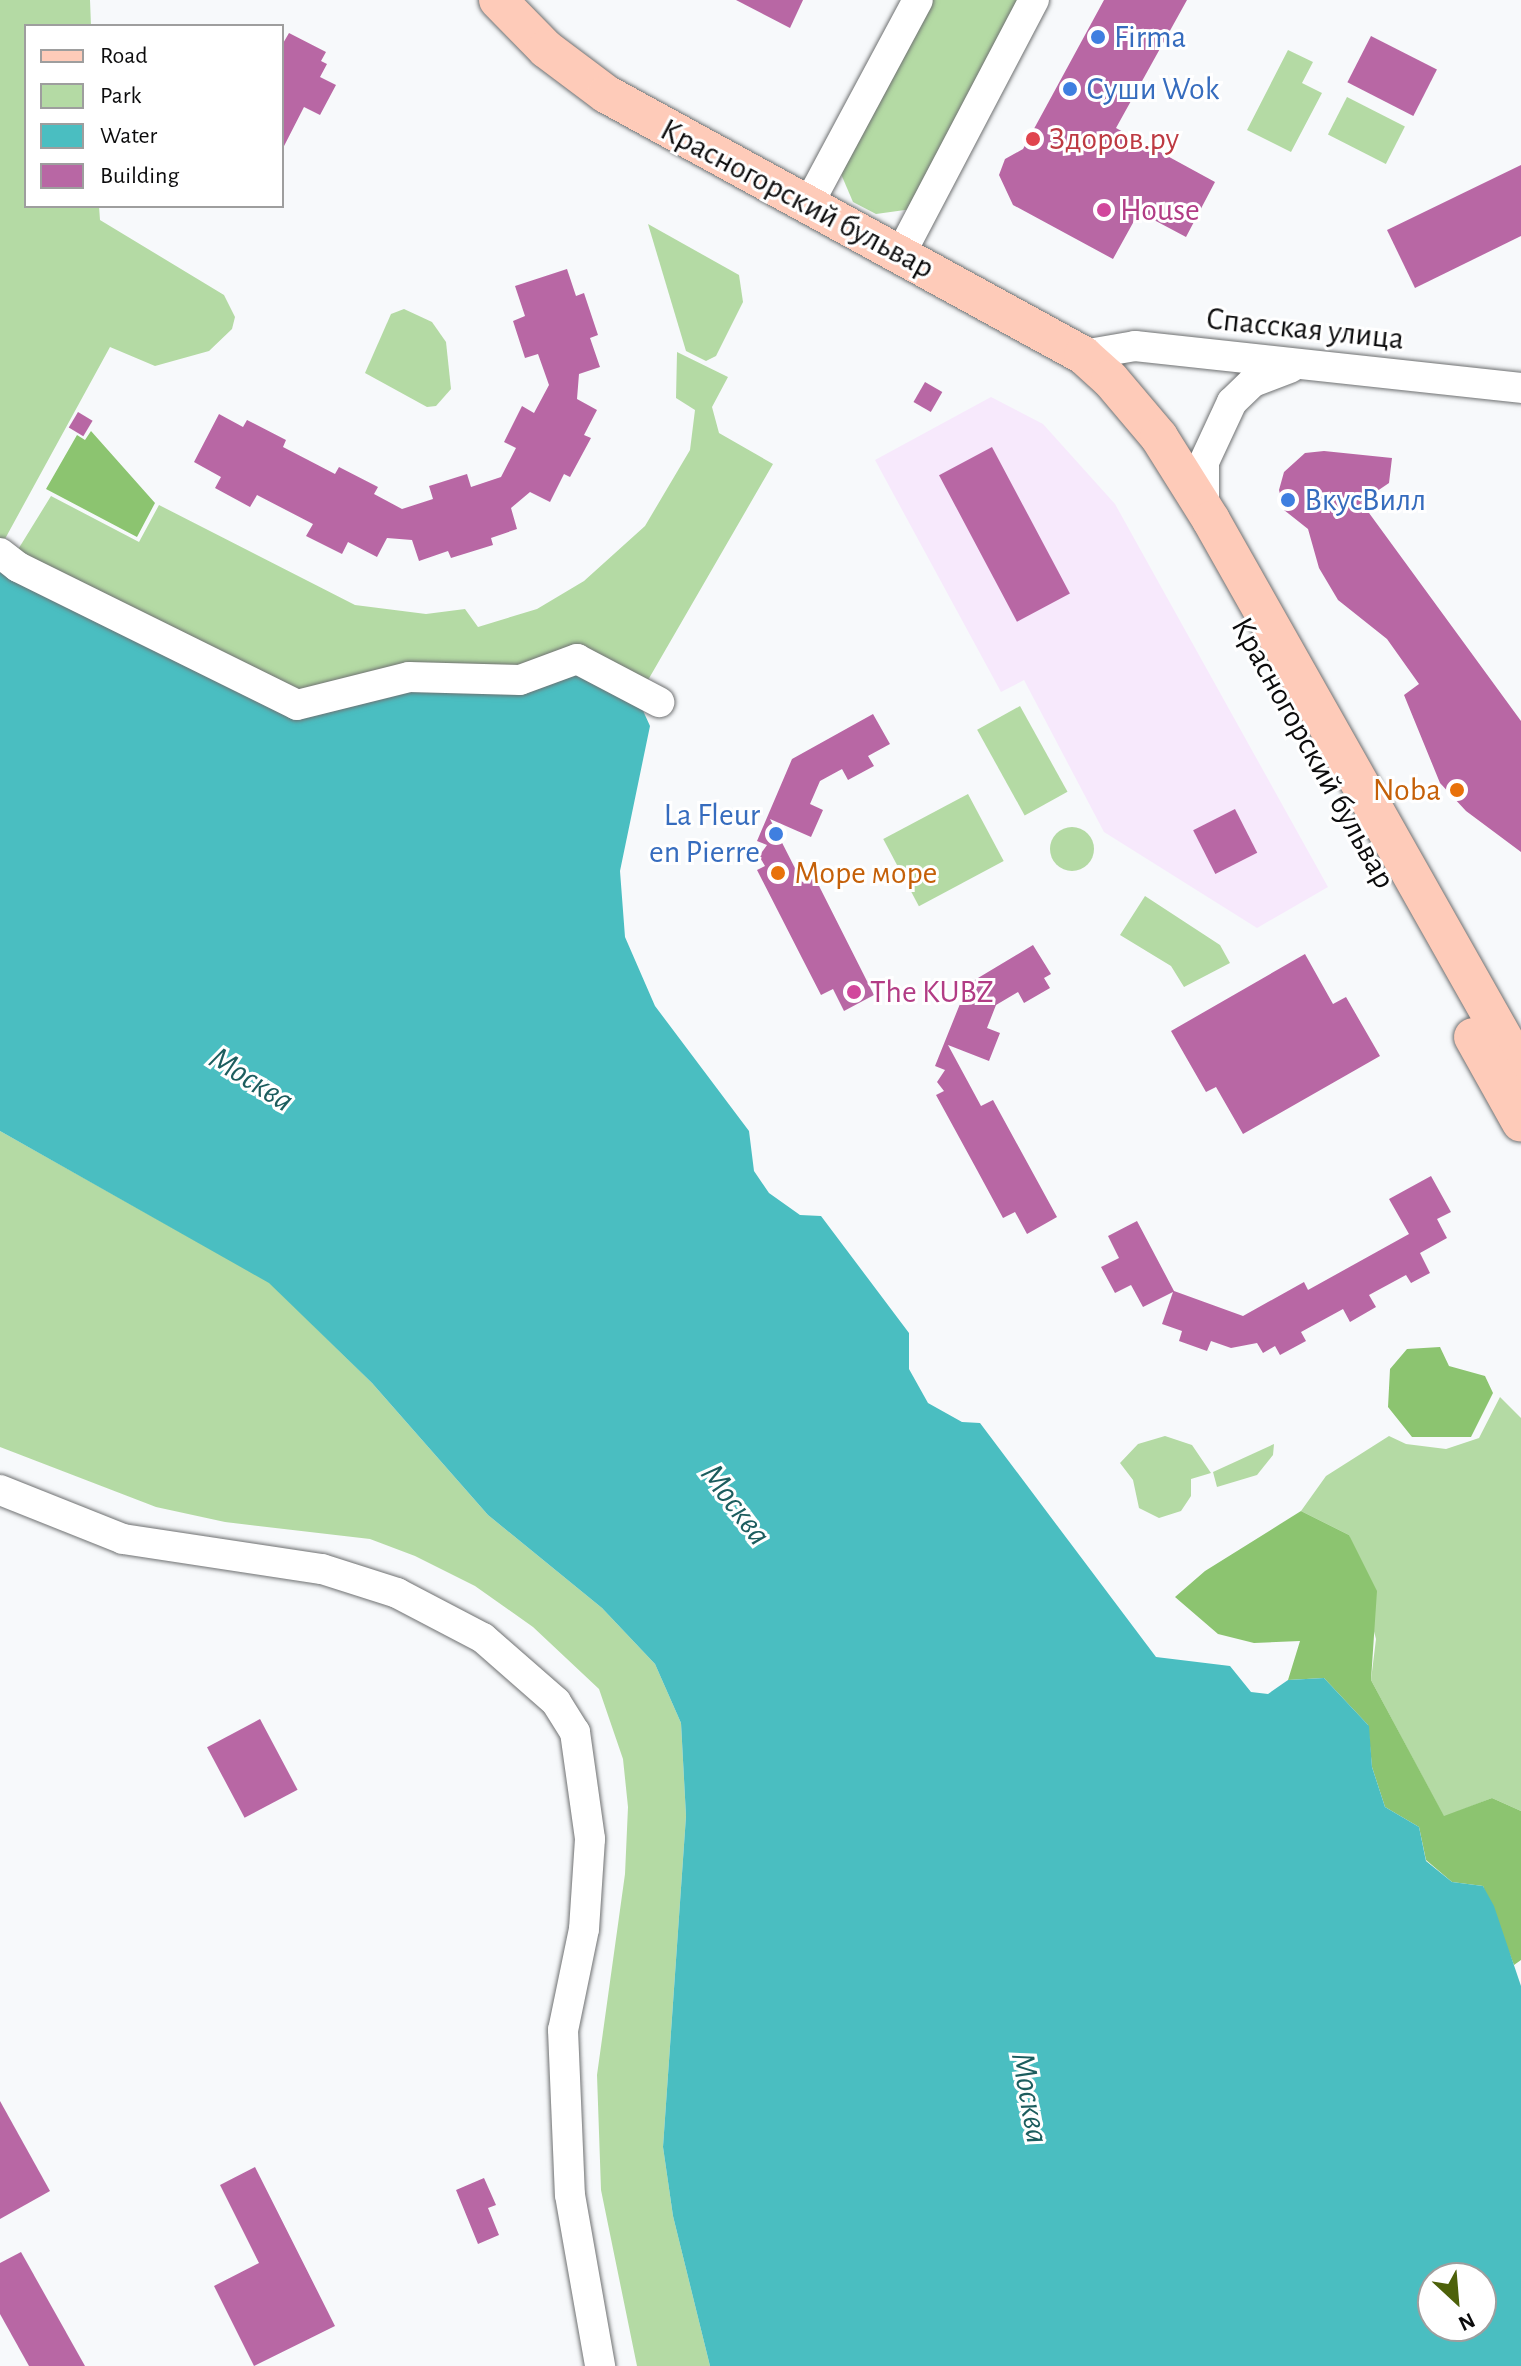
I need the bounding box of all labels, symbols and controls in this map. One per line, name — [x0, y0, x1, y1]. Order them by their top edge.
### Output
place label: Firma — [1114, 18, 1186, 56]
legend — [24, 24, 284, 208]
marker: Firma — [1089, 28, 1107, 46]
text: Road — [100, 44, 148, 68]
place label: Суши Wok — [1086, 70, 1219, 108]
marker: Суши Wok — [1061, 80, 1079, 98]
text: Park — [100, 84, 141, 108]
street label: Красногорский бульвар — [654, 111, 940, 287]
place label: Здоров.ру — [1049, 120, 1179, 158]
text: Water — [100, 124, 157, 148]
marker: Здоров.ру — [1024, 130, 1042, 148]
text: Building — [100, 164, 179, 188]
place label: House — [1120, 191, 1200, 229]
marker: House — [1095, 201, 1113, 219]
street label: Спасская улица — [1204, 300, 1406, 358]
place label: ВкусВилл — [1304, 481, 1426, 519]
marker: ВкусВилл — [1279, 491, 1297, 509]
street label: Красногорский бульвар — [1222, 611, 1404, 895]
place label: Noba — [1373, 771, 1441, 809]
marker: Noba — [1448, 781, 1466, 799]
place label: La Fleur en Pierre — [649, 797, 760, 872]
marker: La Fleur en Pierre — [767, 825, 785, 843]
place label: Море море — [794, 854, 937, 892]
marker: Море море — [769, 864, 787, 882]
place label: The KUBZ — [870, 973, 994, 1011]
marker: The KUBZ — [845, 983, 863, 1001]
water label: Москва — [201, 1038, 301, 1122]
water label: Москва — [691, 1456, 779, 1554]
water label: Москва — [1001, 2049, 1057, 2147]
north arrow — [1417, 2262, 1497, 2342]
text: N — [1455, 2309, 1478, 2335]

